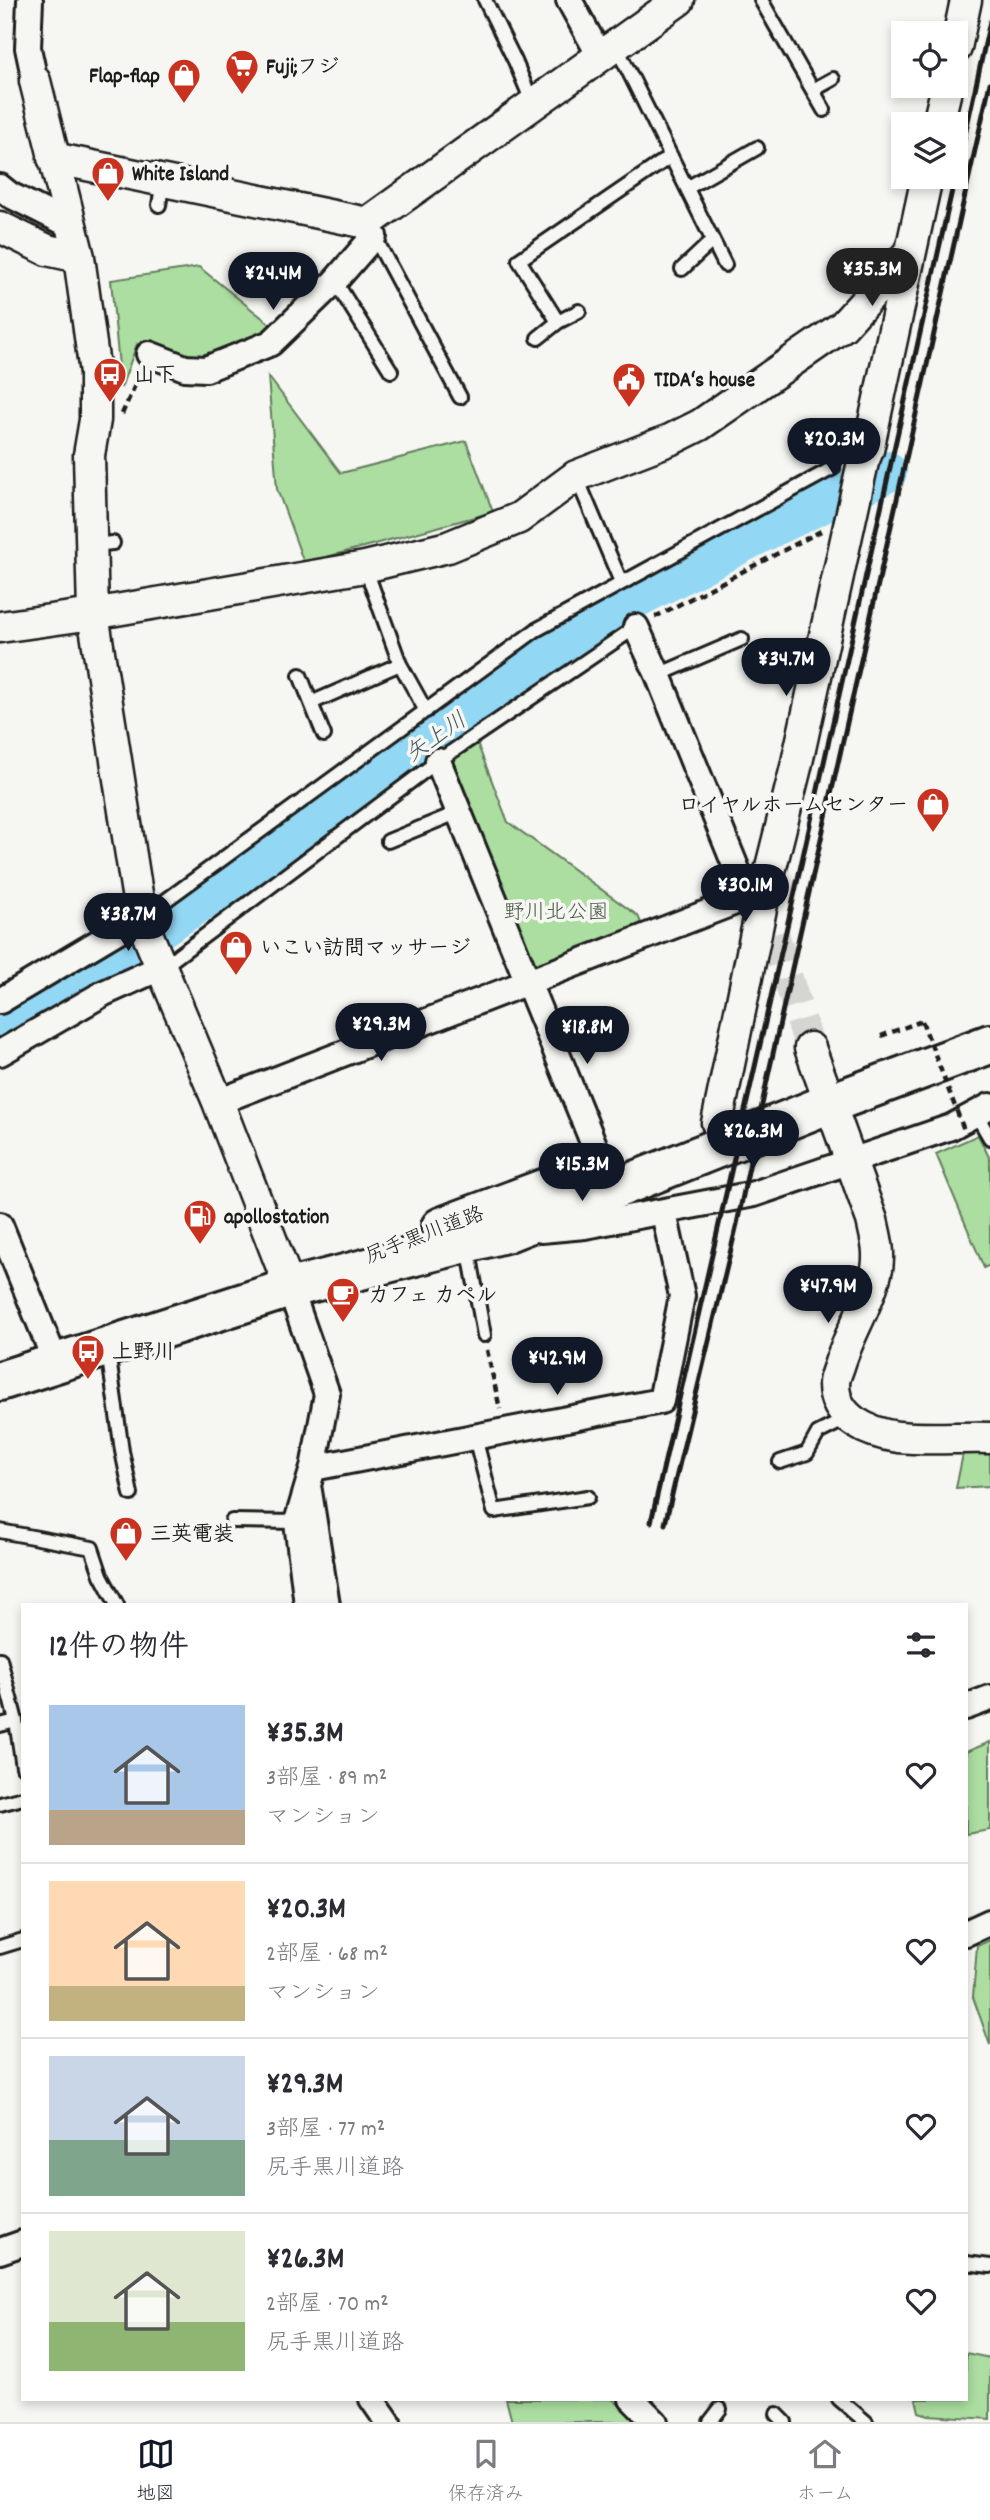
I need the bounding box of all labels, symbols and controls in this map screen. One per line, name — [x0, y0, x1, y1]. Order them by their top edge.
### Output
map controls — [891, 21, 968, 189]
button: locate — [891, 21, 968, 98]
supermarket icon: Fuji;フジ — [223, 47, 261, 96]
place label: Fuji;フジ — [266, 54, 339, 84]
shop icon: Flap-flap — [165, 56, 203, 105]
place label: Flap-flap — [89, 63, 160, 93]
button: layers — [891, 112, 968, 189]
shop icon: White Island — [89, 154, 127, 203]
place label: White Island — [132, 161, 229, 191]
pin: ¥35.3M — [815, 248, 929, 308]
pin: ¥24.4M — [216, 252, 330, 312]
text: ¥35.3M — [842, 254, 902, 287]
text: ¥24.4M — [244, 258, 302, 291]
bus stop icon: 山下 — [91, 355, 129, 404]
public building icon: TIDA‘s house — [610, 360, 648, 409]
place label: 山下 — [134, 362, 176, 392]
place label: TIDA‘s house — [654, 367, 755, 397]
pin: ¥20.3M — [777, 419, 891, 478]
text: ¥20.3M — [803, 424, 865, 457]
pin: ¥34.7M — [729, 638, 843, 698]
text: ¥34.7M — [758, 644, 815, 677]
water label: 矢上川 — [399, 706, 475, 772]
shop icon: ロイヤルホームセンター — [914, 785, 952, 834]
place label: ロイヤルホームセンター — [678, 792, 908, 822]
pin: ¥30.1M — [688, 864, 802, 924]
text: ¥30.1M — [717, 870, 773, 903]
pin: ¥38.7M — [71, 894, 185, 953]
text: ¥38.7M — [100, 899, 156, 932]
park label: 野川北公園 — [504, 899, 609, 929]
shop icon: いこい訪問マッサージ — [217, 928, 255, 977]
place label: いこい訪問マッサージ — [260, 935, 470, 965]
pin: ¥29.3M — [324, 1004, 438, 1063]
pin: ¥18.8M — [530, 1006, 644, 1066]
text: ¥29.3M — [351, 1009, 411, 1042]
text: ¥18.8M — [561, 1012, 613, 1045]
pin: ¥26.3M — [696, 1110, 810, 1170]
text: ¥26.3M — [723, 1116, 783, 1149]
pin: ¥15.3M — [525, 1144, 639, 1203]
text: ¥15.3M — [555, 1149, 609, 1182]
fuel station icon: apollostation — [181, 1197, 219, 1246]
street label: 尻手黒川道路 — [361, 1200, 489, 1273]
place label: apollostation — [224, 1204, 330, 1234]
pin: ¥47.9M — [771, 1266, 885, 1325]
text: ¥47.9M — [799, 1271, 857, 1304]
cafe icon: カフェ カペル — [324, 1275, 362, 1324]
place label: カフェ カペル — [368, 1282, 497, 1312]
bus stop icon: 上野川 — [69, 1332, 107, 1381]
pin: ¥42.9M — [500, 1338, 614, 1397]
place label: 上野川 — [112, 1339, 175, 1369]
text: ¥42.9M — [528, 1343, 586, 1376]
shop icon: 三英電装 — [107, 1514, 145, 1563]
place label: 三英電装 — [150, 1521, 234, 1551]
icon: filters — [902, 1626, 940, 1664]
text: 12件の物件 — [49, 1628, 189, 1671]
text: ¥35.3M — [266, 1714, 344, 1757]
icon: home — [105, 1733, 189, 1817]
icon: heart — [902, 1756, 940, 1794]
text: 3部屋 · 89 m² — [266, 1763, 387, 1796]
text: マンション — [266, 1802, 380, 1835]
text: ¥20.3M — [266, 1890, 346, 1933]
icon: home — [105, 1909, 189, 1993]
icon: heart — [902, 1932, 940, 1970]
text: 2部屋 · 68 m² — [266, 1939, 388, 1972]
text: マンション — [266, 1978, 380, 2011]
text: ¥29.3M — [266, 2065, 343, 2108]
icon: home — [105, 2084, 189, 2168]
icon: heart — [902, 2107, 940, 2145]
text: 3部屋 · 77 m² — [266, 2114, 385, 2147]
text: 尻手黒川道路 — [266, 2153, 404, 2186]
text: ¥26.3M — [266, 2240, 344, 2283]
icon: home — [105, 2259, 189, 2343]
icon: heart — [902, 2282, 940, 2320]
text: 2部屋 · 70 m² — [266, 2289, 389, 2322]
text: 尻手黒川道路 — [266, 2328, 404, 2361]
tab: 地図 — [137, 2435, 175, 2509]
tab: 保存済み — [448, 2435, 524, 2509]
tab: ホーム — [797, 2435, 853, 2509]

